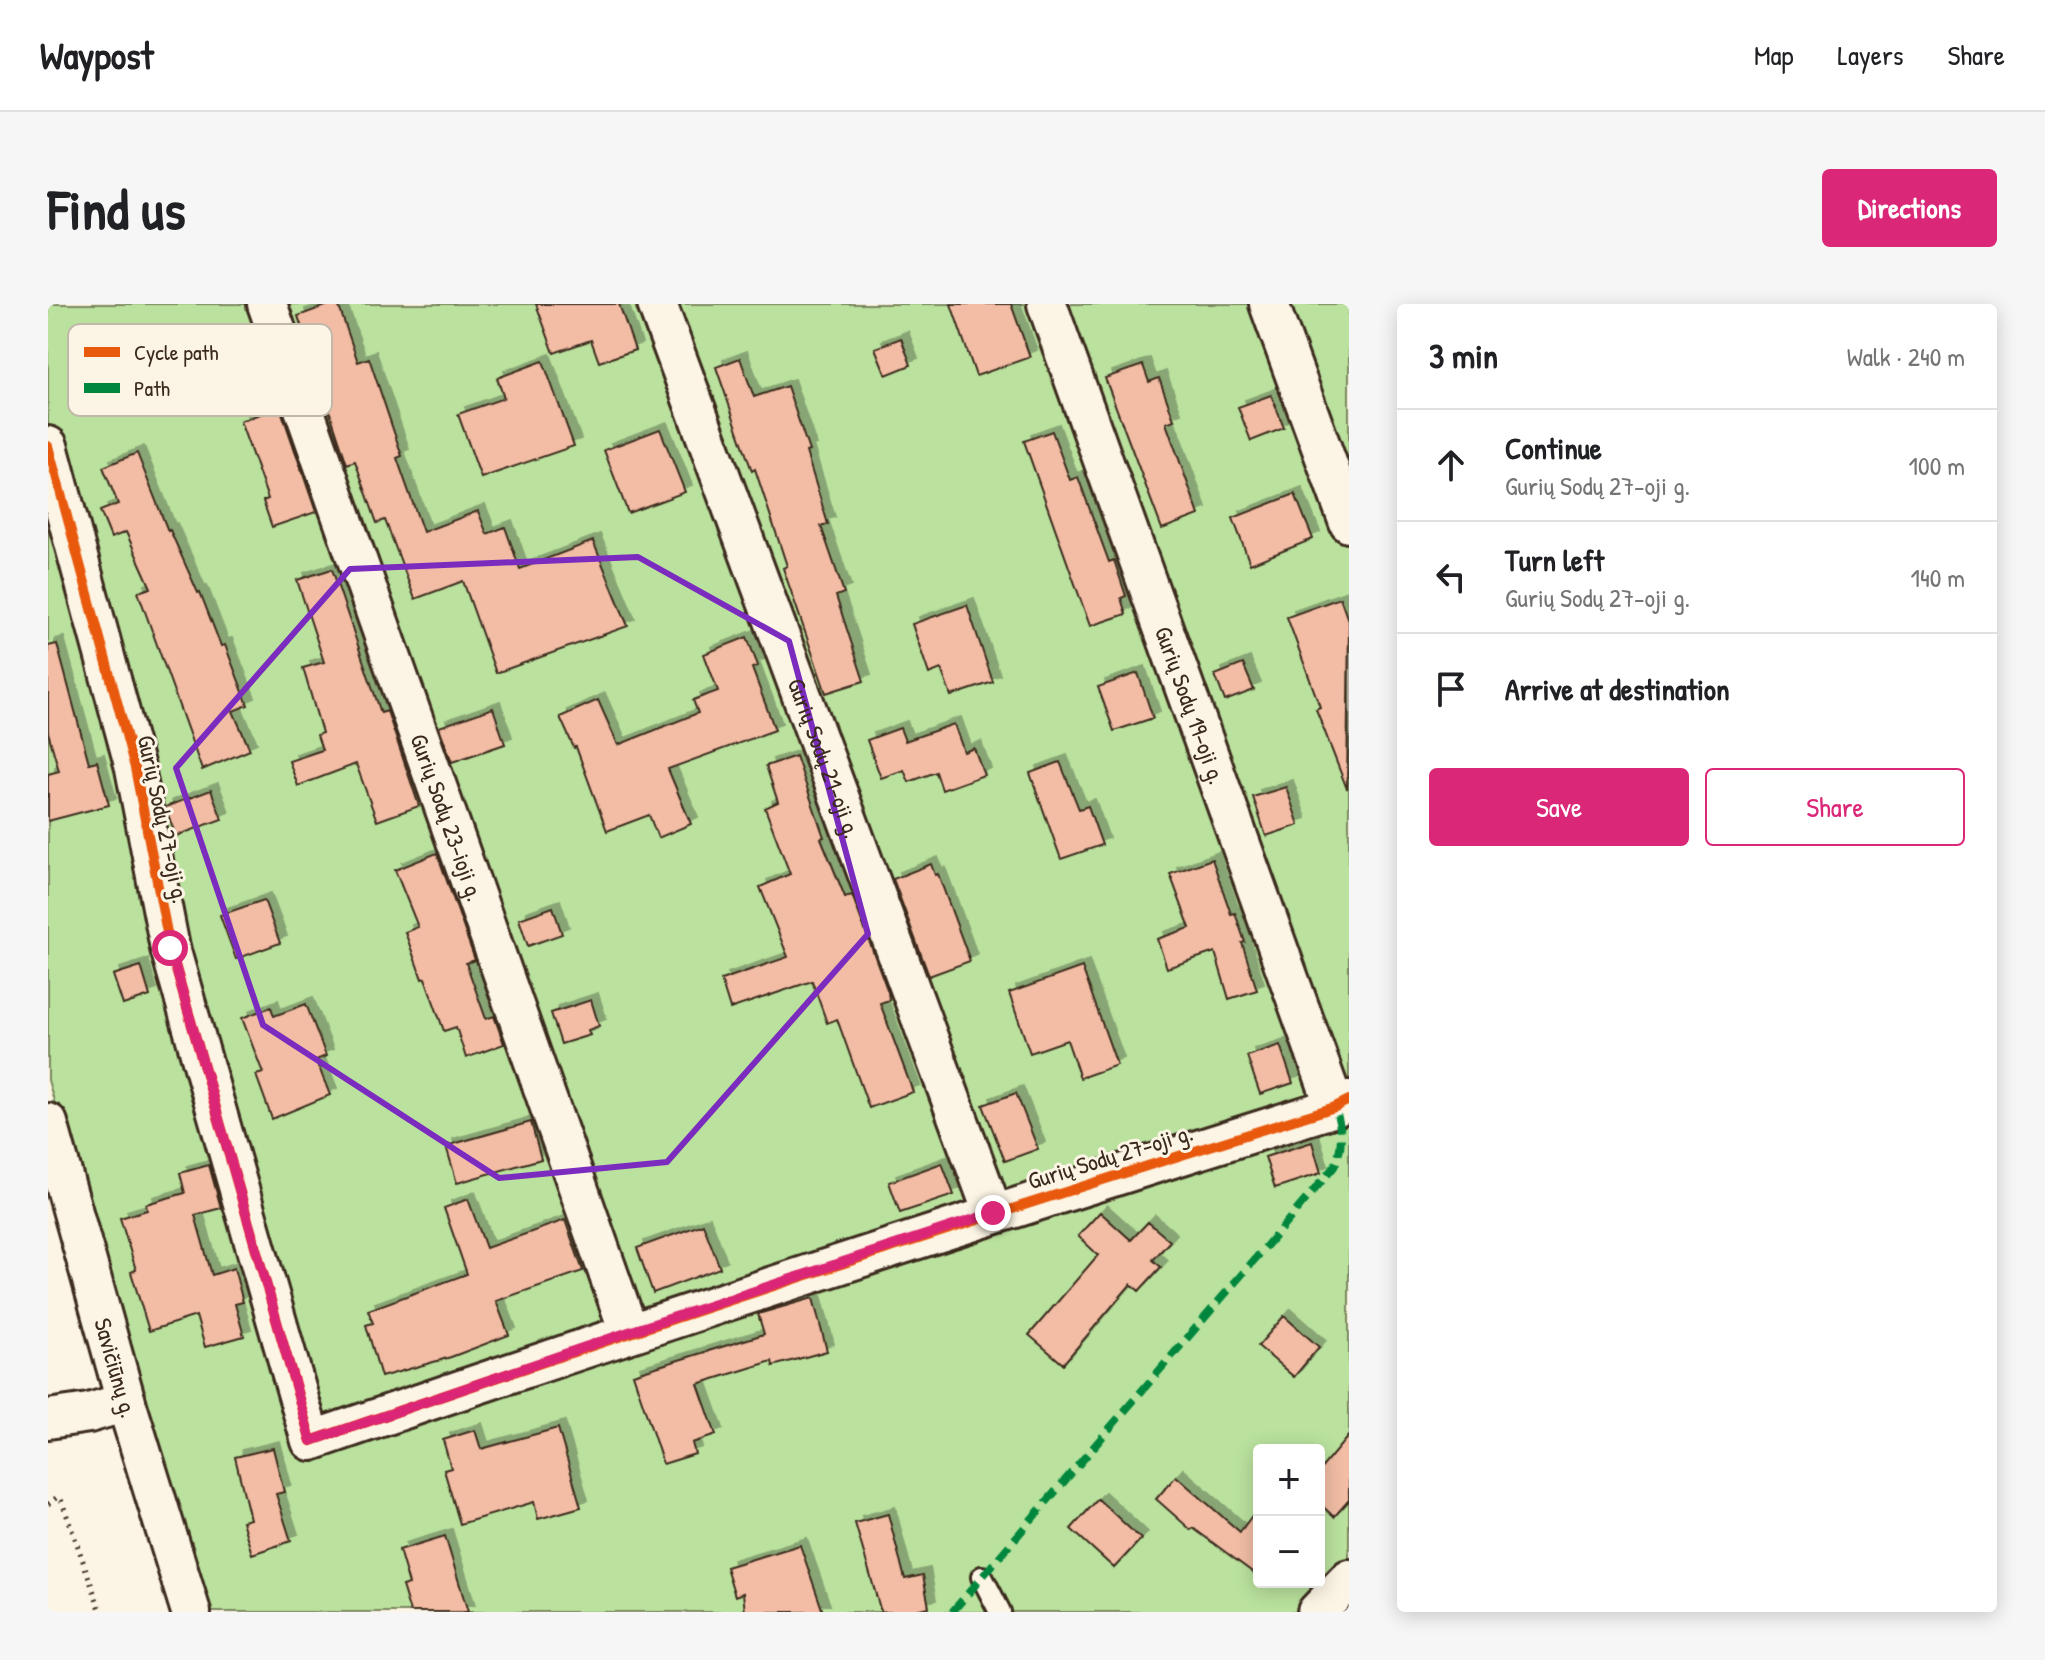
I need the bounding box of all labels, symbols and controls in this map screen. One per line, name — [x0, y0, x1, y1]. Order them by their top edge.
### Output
text: Waypost — [40, 29, 154, 81]
text: Map — [1754, 36, 1794, 74]
text: Layers — [1838, 36, 1903, 74]
text: Share — [1947, 36, 2005, 74]
button: Directions — [1822, 169, 1997, 247]
text: Find us — [48, 171, 186, 246]
legend — [68, 324, 332, 416]
text: 3 min — [1429, 333, 1498, 379]
text: Cycle path — [134, 337, 218, 367]
text: Walk · 240 m — [1847, 339, 1965, 374]
text: Path — [134, 373, 170, 403]
text: Continue — [1505, 428, 1602, 468]
icon: ahead — [1429, 443, 1473, 487]
text: 100 m — [1909, 448, 1965, 483]
text: Gurių Sodų 27-oji g. — [1505, 468, 1690, 503]
text: Turn left — [1505, 540, 1604, 580]
icon: left — [1429, 555, 1473, 599]
text: 140 m — [1911, 560, 1965, 595]
text: Gurių Sodų 27-oji g. — [1505, 580, 1690, 615]
street label: Gurių Sodų 19-oji g. — [1148, 622, 1234, 788]
icon: arrive — [1429, 667, 1473, 711]
text: Arrive at destination — [1505, 669, 1730, 709]
street label: Gurių Sodų 21-oji g. — [781, 674, 869, 842]
street label: Gurių Sodų 23-ioji g. — [403, 729, 492, 905]
street label: Gurių Sodų 27-oji g. — [131, 732, 197, 906]
button: Save — [1429, 768, 1689, 846]
button: Share — [1705, 768, 1965, 846]
route start — [152, 930, 188, 966]
street label: Gurių Sodų 27-oji g. — [1024, 1116, 1196, 1196]
route end — [975, 1195, 1011, 1231]
street label: Savičiūnų g. — [87, 1314, 146, 1421]
map controls — [1253, 1444, 1325, 1588]
button: + — [1253, 1444, 1325, 1516]
button: − — [1253, 1516, 1325, 1588]

